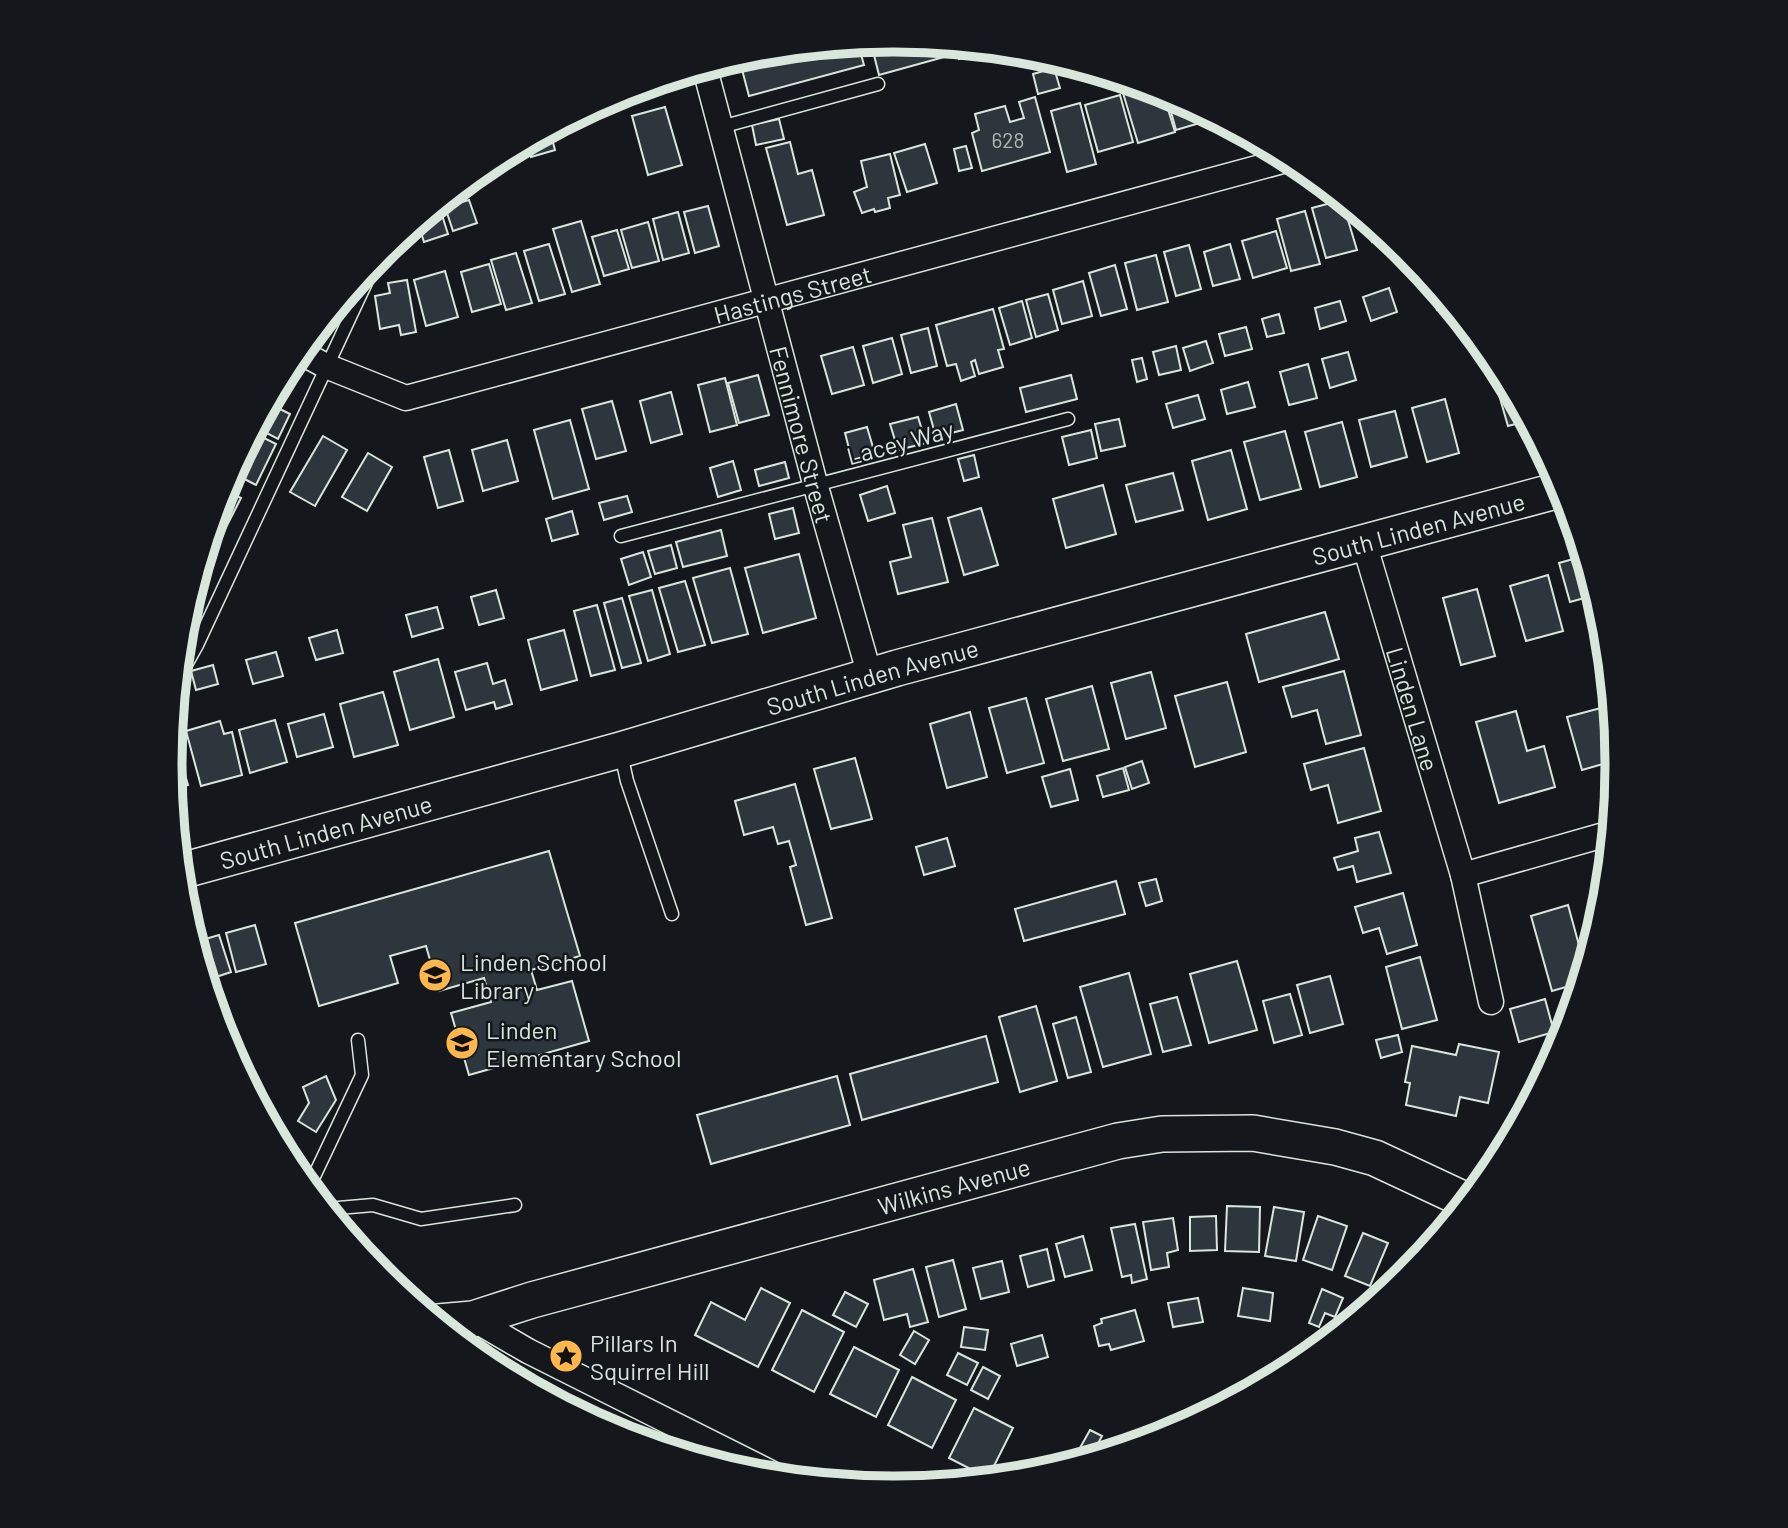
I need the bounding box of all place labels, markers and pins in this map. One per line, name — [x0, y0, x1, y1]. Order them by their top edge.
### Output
place label: Linden School Library — [460, 947, 607, 1004]
school or university icon: Linden School Library — [416, 956, 454, 994]
place label: Linden Elementary School — [486, 1015, 681, 1072]
school or university icon: Linden Elementary School — [443, 1024, 481, 1062]
place label: Pillars In Squirrel Hill — [590, 1328, 710, 1385]
place icon: Pillars In Squirrel Hill — [547, 1337, 585, 1375]

